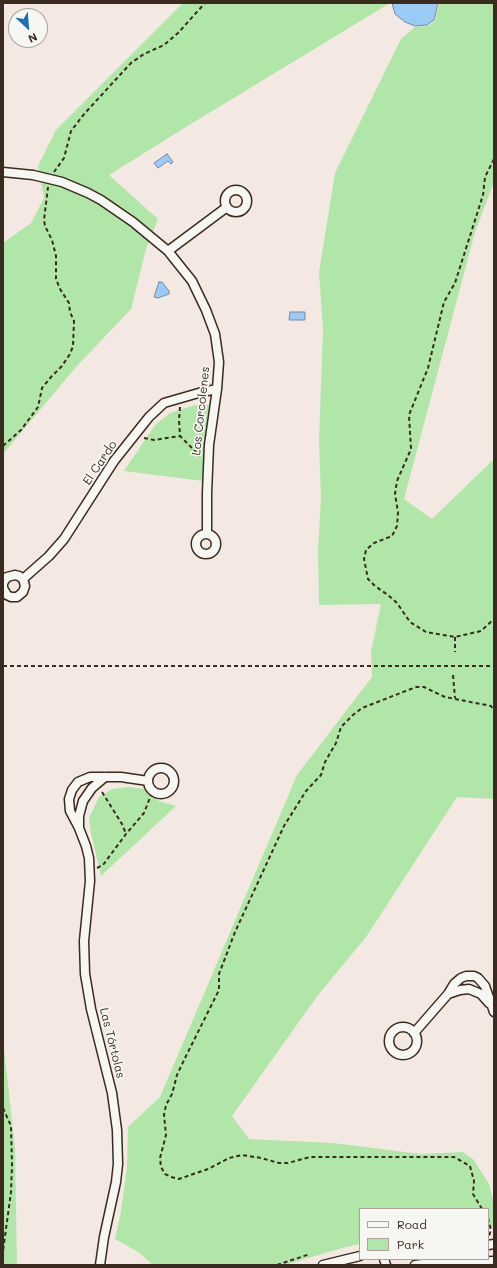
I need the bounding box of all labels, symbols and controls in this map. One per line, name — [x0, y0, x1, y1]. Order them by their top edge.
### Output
north arrow — [8, 8, 48, 48]
text: N — [26, 30, 40, 47]
street label: Los Corcolenes — [189, 366, 213, 456]
street label: El Cardo — [80, 438, 120, 488]
street label: Las Tórtolas — [96, 1006, 128, 1080]
legend — [359, 1208, 489, 1260]
text: Road — [397, 1216, 427, 1232]
text: Park — [397, 1236, 424, 1252]

